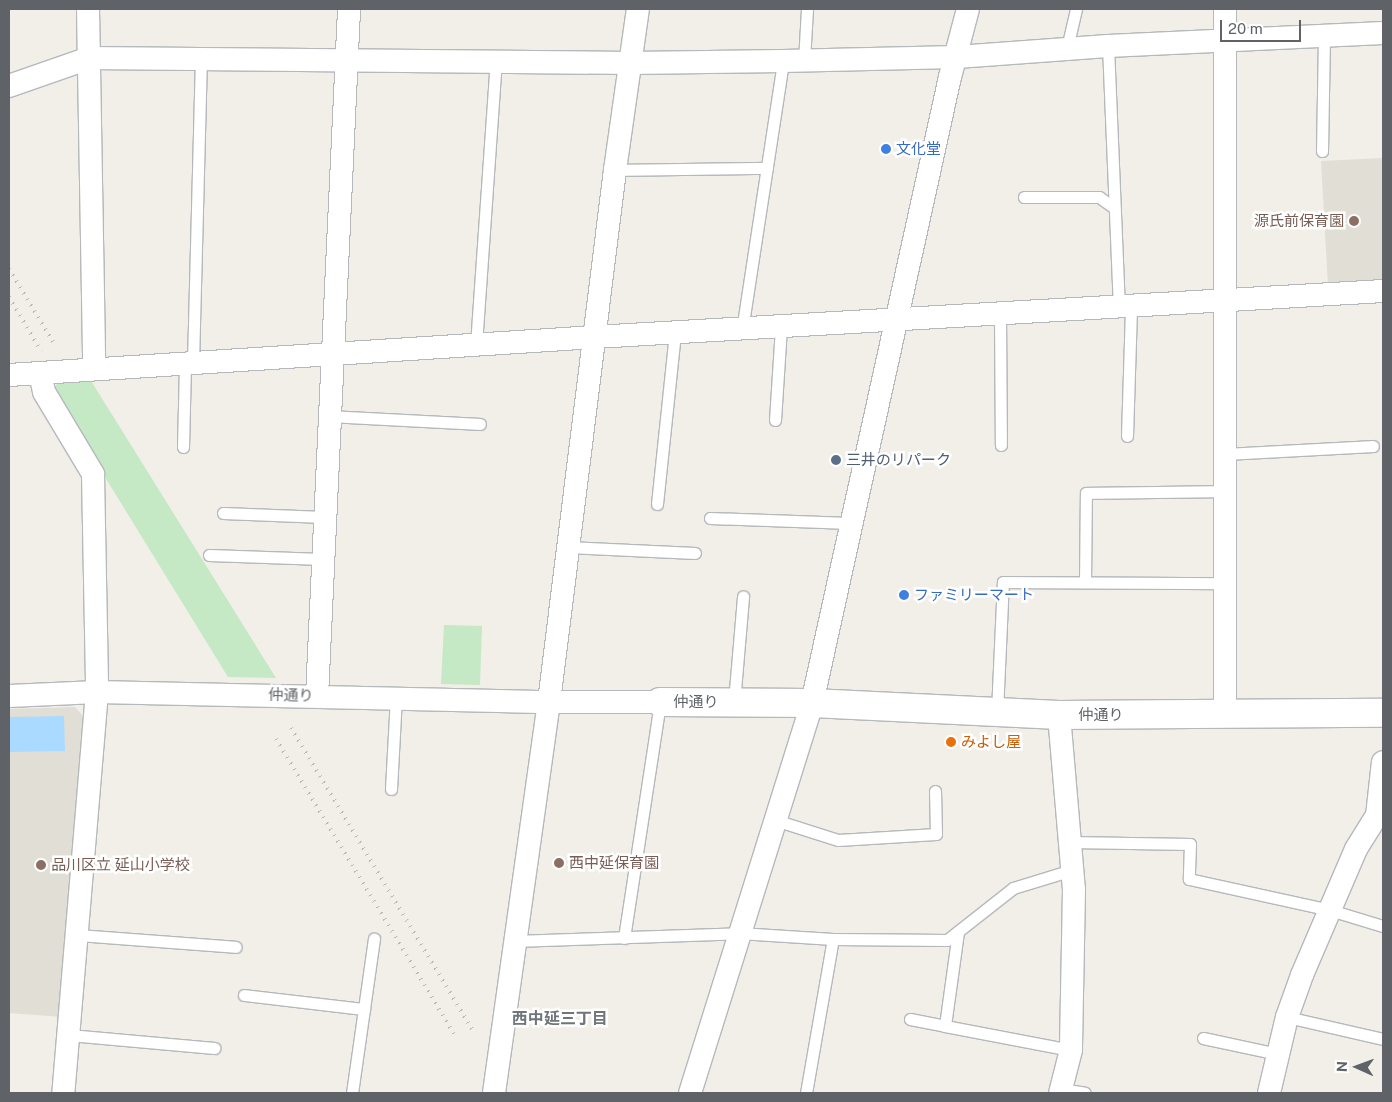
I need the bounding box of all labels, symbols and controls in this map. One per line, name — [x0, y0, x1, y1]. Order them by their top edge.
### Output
scale bar — [1222, 10, 1303, 42]
text: 20 m — [1228, 20, 1263, 37]
place label: 文化堂 — [896, 140, 941, 158]
marker: 文化堂 — [880, 143, 892, 155]
place label: 源氏前保育園 — [1254, 212, 1344, 230]
marker: 源氏前保育園 — [1348, 215, 1360, 227]
place label: 三井のリパーク — [846, 451, 951, 469]
marker: 三井のリパーク — [830, 454, 842, 466]
place label: ファミリーマート — [914, 586, 1034, 604]
marker: ファミリーマート — [898, 589, 910, 601]
street label: 仲通り — [268, 686, 314, 704]
street label: 仲通り — [674, 693, 718, 711]
street label: 仲通り — [1079, 706, 1123, 724]
place label: みよし屋 — [961, 733, 1021, 751]
marker: みよし屋 — [945, 736, 957, 748]
place label: 西中延保育園 — [569, 854, 659, 872]
place label: 品川区立 延山小学校 — [51, 856, 190, 874]
marker: 西中延保育園 — [553, 857, 565, 869]
marker: 品川区立 延山小学校 — [35, 859, 47, 871]
district label: 西中延三丁目 — [512, 1009, 608, 1029]
north arrow — [1332, 1042, 1382, 1092]
text: N — [1334, 1061, 1350, 1072]

